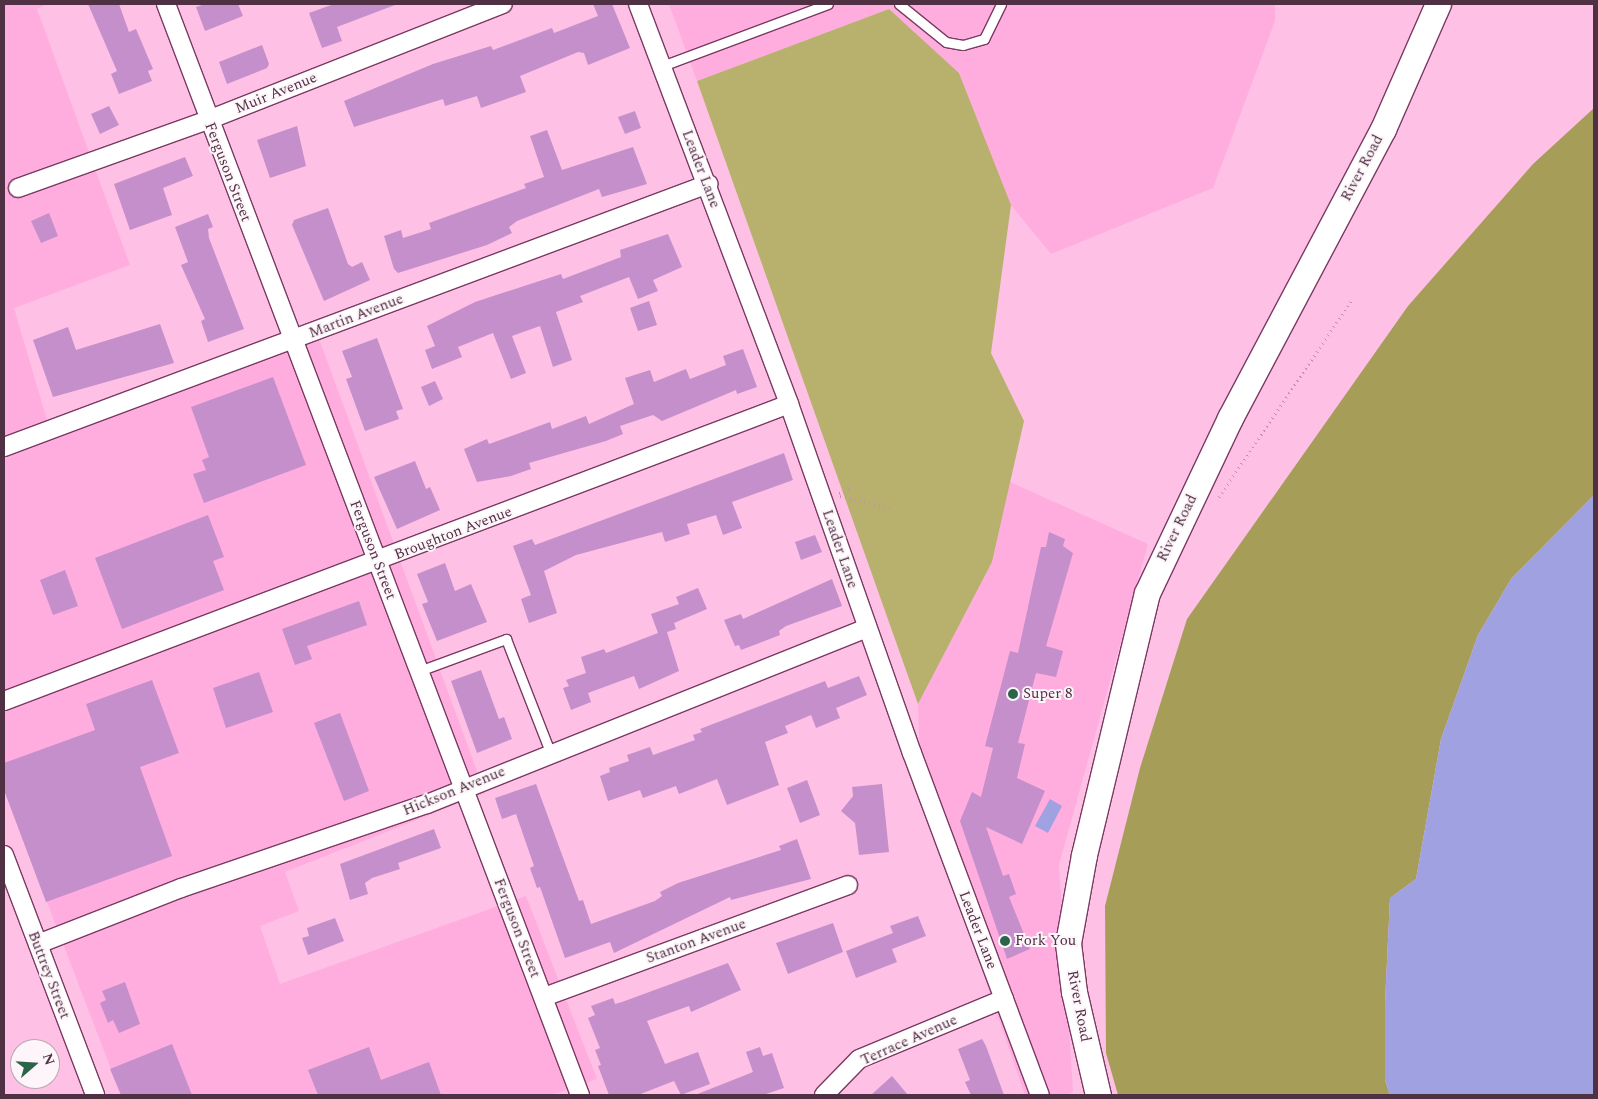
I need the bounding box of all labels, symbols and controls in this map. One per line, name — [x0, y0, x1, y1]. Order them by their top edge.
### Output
street label: Muir Avenue — [232, 68, 320, 118]
street label: Ferguson Street — [201, 120, 255, 224]
street label: Leader Lane — [678, 127, 724, 211]
street label: River Road — [1337, 132, 1387, 204]
street label: Martin Avenue — [306, 290, 406, 342]
street label: River Road — [1153, 491, 1201, 565]
street label: Ferguson Street — [346, 498, 400, 602]
street label: Broughton Avenue — [392, 502, 514, 564]
street label: Leader Lane — [818, 507, 862, 591]
place label: Super 8 — [1023, 685, 1072, 703]
marker: Super 8 — [1007, 688, 1019, 700]
street label: Hickson Avenue — [400, 762, 508, 820]
street label: Ferguson Street — [490, 876, 544, 980]
street label: Leader Lane — [955, 888, 1001, 972]
street label: Stanton Avenue — [644, 915, 748, 967]
street label: Buttrey Street — [24, 929, 74, 1021]
place label: Fork You — [1015, 932, 1076, 950]
marker: Fork You — [999, 935, 1011, 947]
street label: River Road — [1063, 969, 1095, 1043]
street label: Terrace Avenue — [858, 1011, 960, 1069]
north arrow — [10, 1039, 60, 1089]
text: N — [37, 1050, 60, 1068]

